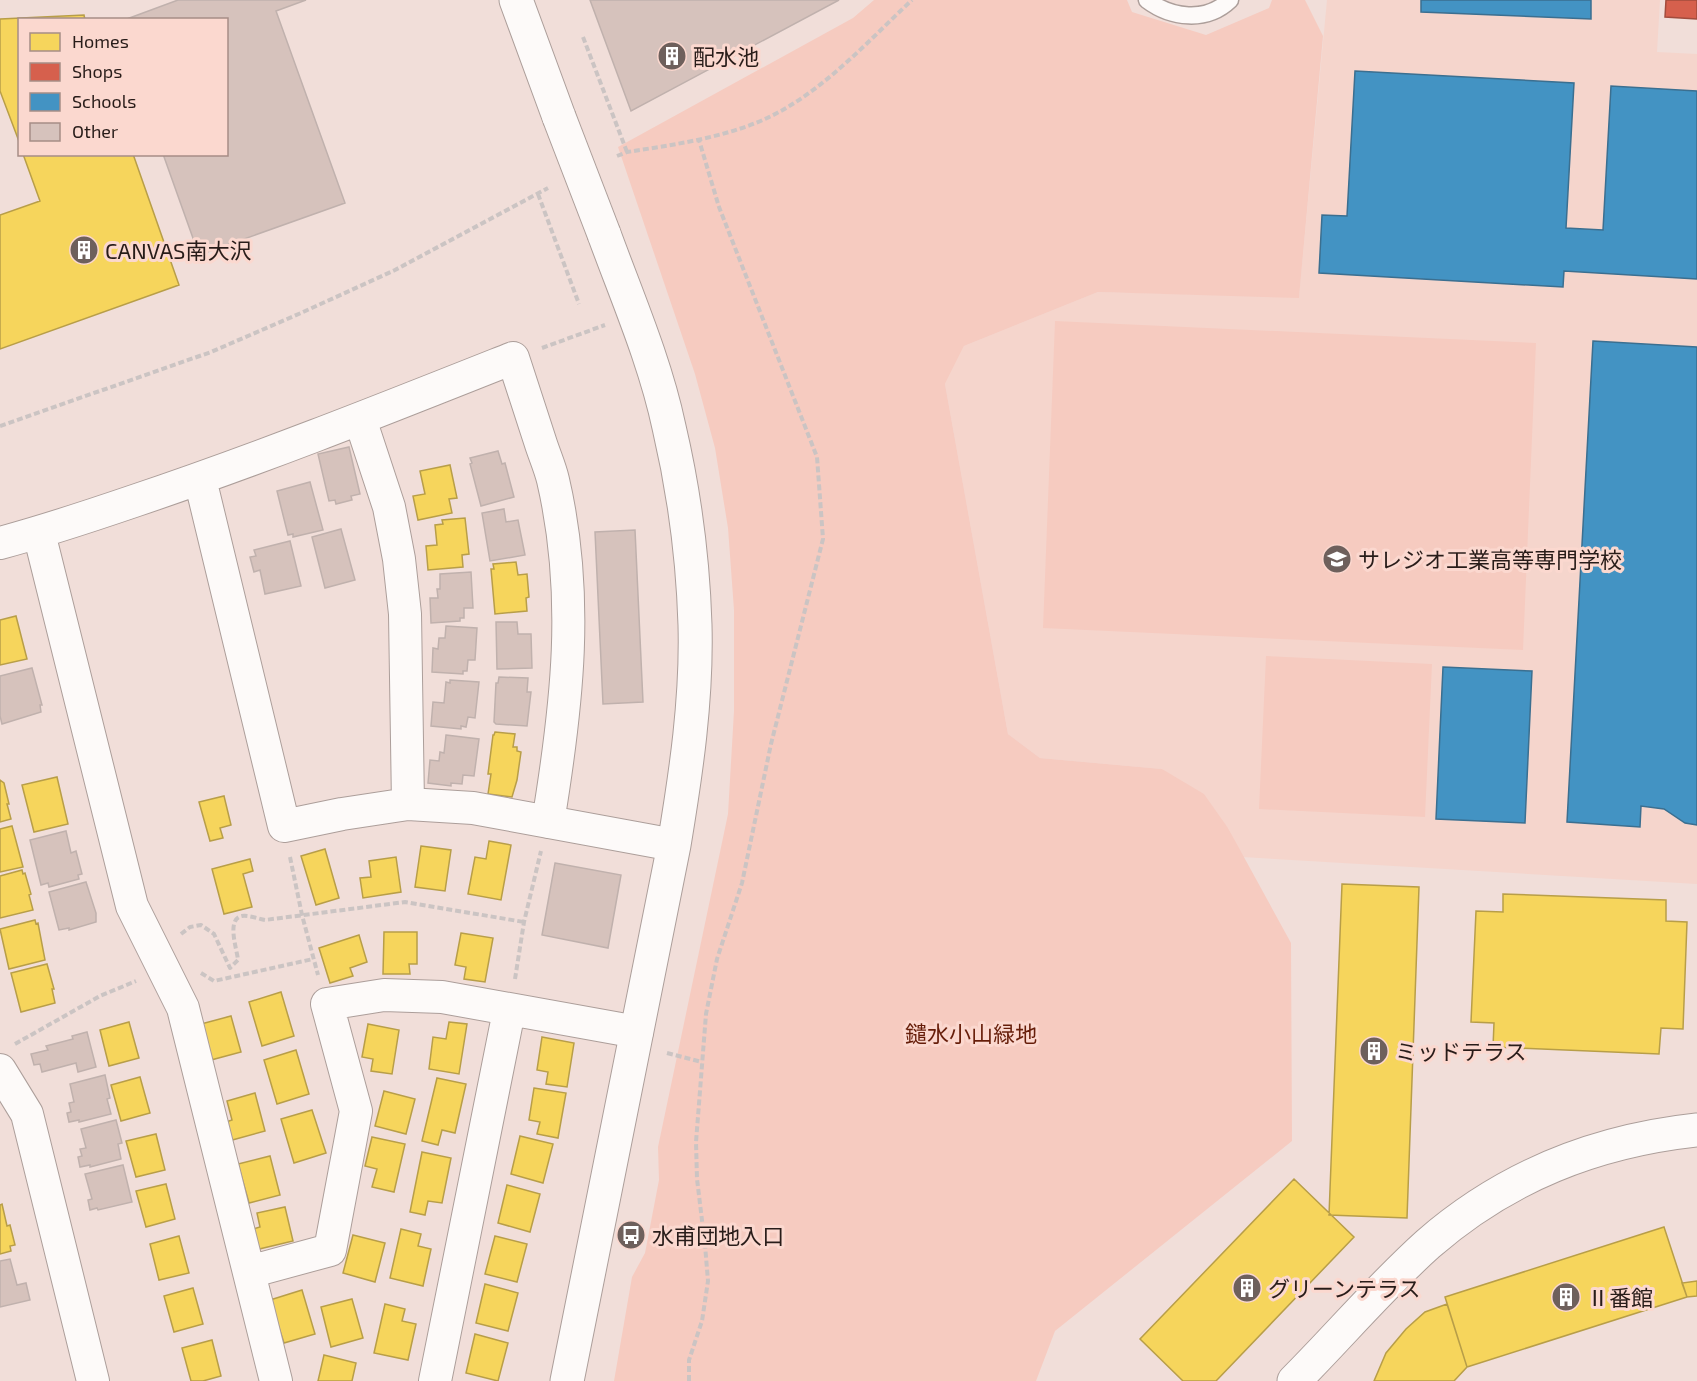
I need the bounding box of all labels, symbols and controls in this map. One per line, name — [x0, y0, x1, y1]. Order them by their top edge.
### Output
legend — [18, 18, 228, 156]
text: Homes — [72, 30, 129, 52]
building icon: 配水池 — [656, 40, 688, 72]
place label: 配水池 — [693, 43, 759, 69]
text: Shops — [72, 60, 122, 82]
text: Schools — [72, 90, 136, 112]
text: Other — [72, 120, 118, 142]
building icon: CANVAS南大沢 — [68, 234, 100, 266]
place label: CANVAS南大沢 — [105, 237, 251, 263]
school or university icon: サレジオ工業高等専門学校 — [1321, 543, 1353, 575]
place label: サレジオ工業高等専門学校 — [1358, 546, 1622, 572]
park label: 鑓水小山緑地 — [905, 1020, 1037, 1046]
building icon: ミッドテラス — [1358, 1035, 1390, 1067]
place label: ミッドテラス — [1395, 1038, 1527, 1064]
bus stop icon: 水甫団地入口 — [615, 1219, 647, 1251]
place label: 水甫団地入口 — [652, 1222, 784, 1248]
building icon: グリーンテラス — [1231, 1272, 1263, 1304]
place label: グリーンテラス — [1268, 1275, 1420, 1301]
building icon: Ⅱ番館 — [1550, 1281, 1582, 1313]
place label: Ⅱ番館 — [1587, 1284, 1653, 1310]

